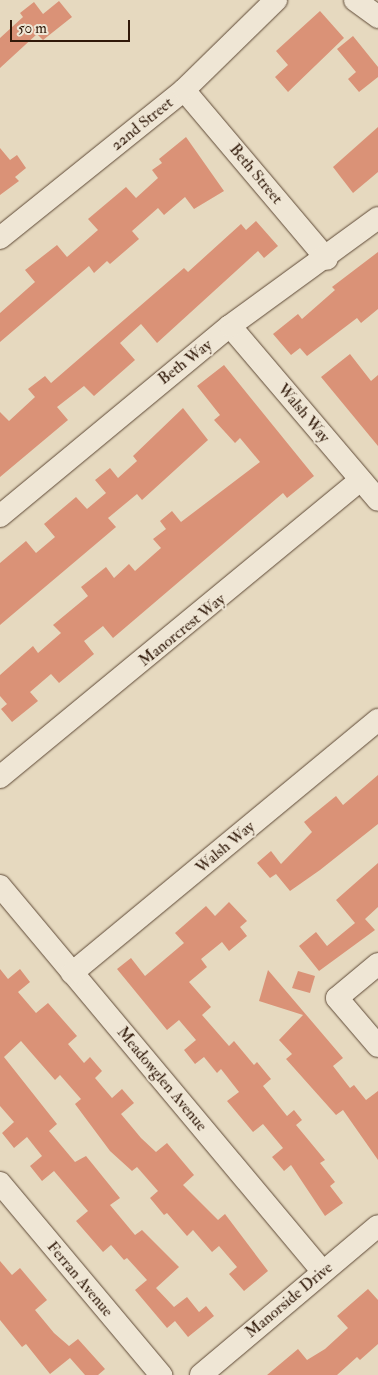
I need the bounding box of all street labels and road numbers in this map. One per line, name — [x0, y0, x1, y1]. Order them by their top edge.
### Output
street label: 22nd Street — [107, 93, 177, 155]
street label: Beth Street — [225, 140, 287, 208]
street label: Beth Way — [154, 335, 216, 389]
street label: Walsh Way — [274, 380, 334, 446]
street label: Manorcrest Way — [135, 589, 229, 671]
street label: Walsh Way — [192, 817, 258, 877]
street label: Meadowglen Avenue — [113, 1023, 211, 1135]
street label: Ferran Avenue — [43, 1237, 117, 1321]
street label: Manorside Drive — [241, 1258, 337, 1342]

